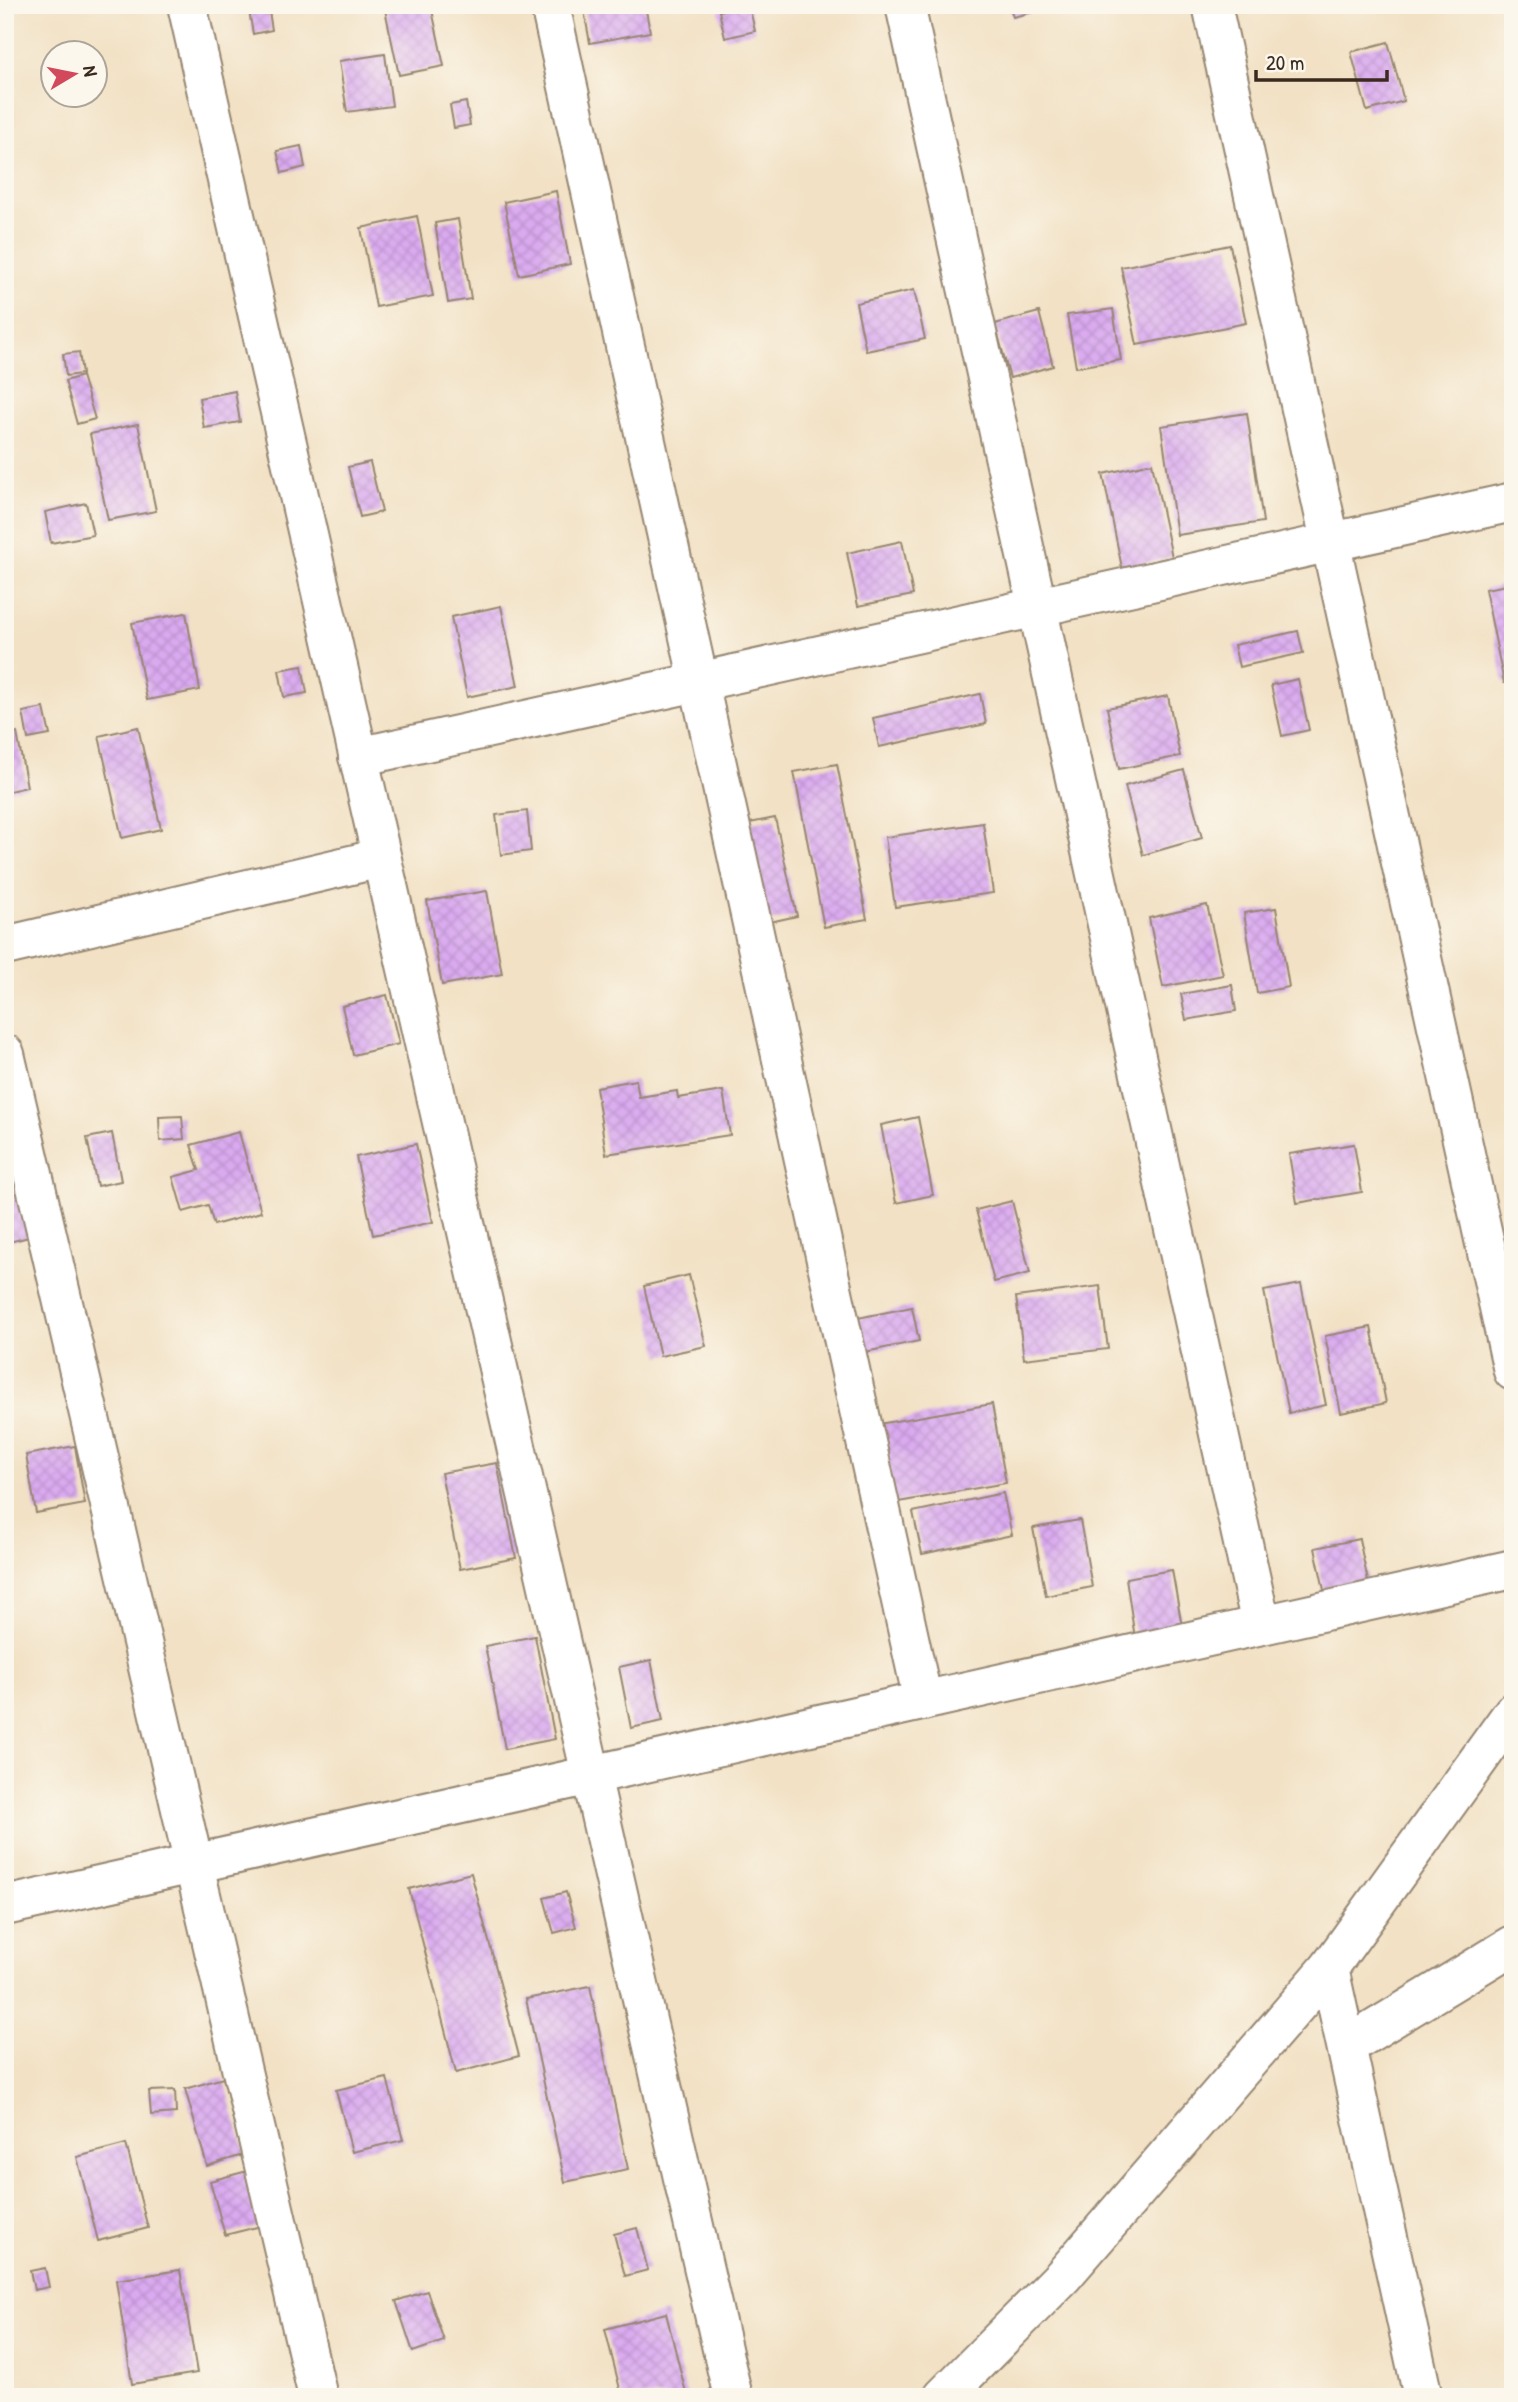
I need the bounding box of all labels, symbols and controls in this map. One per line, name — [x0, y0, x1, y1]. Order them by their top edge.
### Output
north arrow — [38, 38, 108, 108]
scale bar — [1256, 38, 1387, 82]
text: 20 m — [1266, 48, 1304, 77]
text: N — [77, 64, 104, 78]

